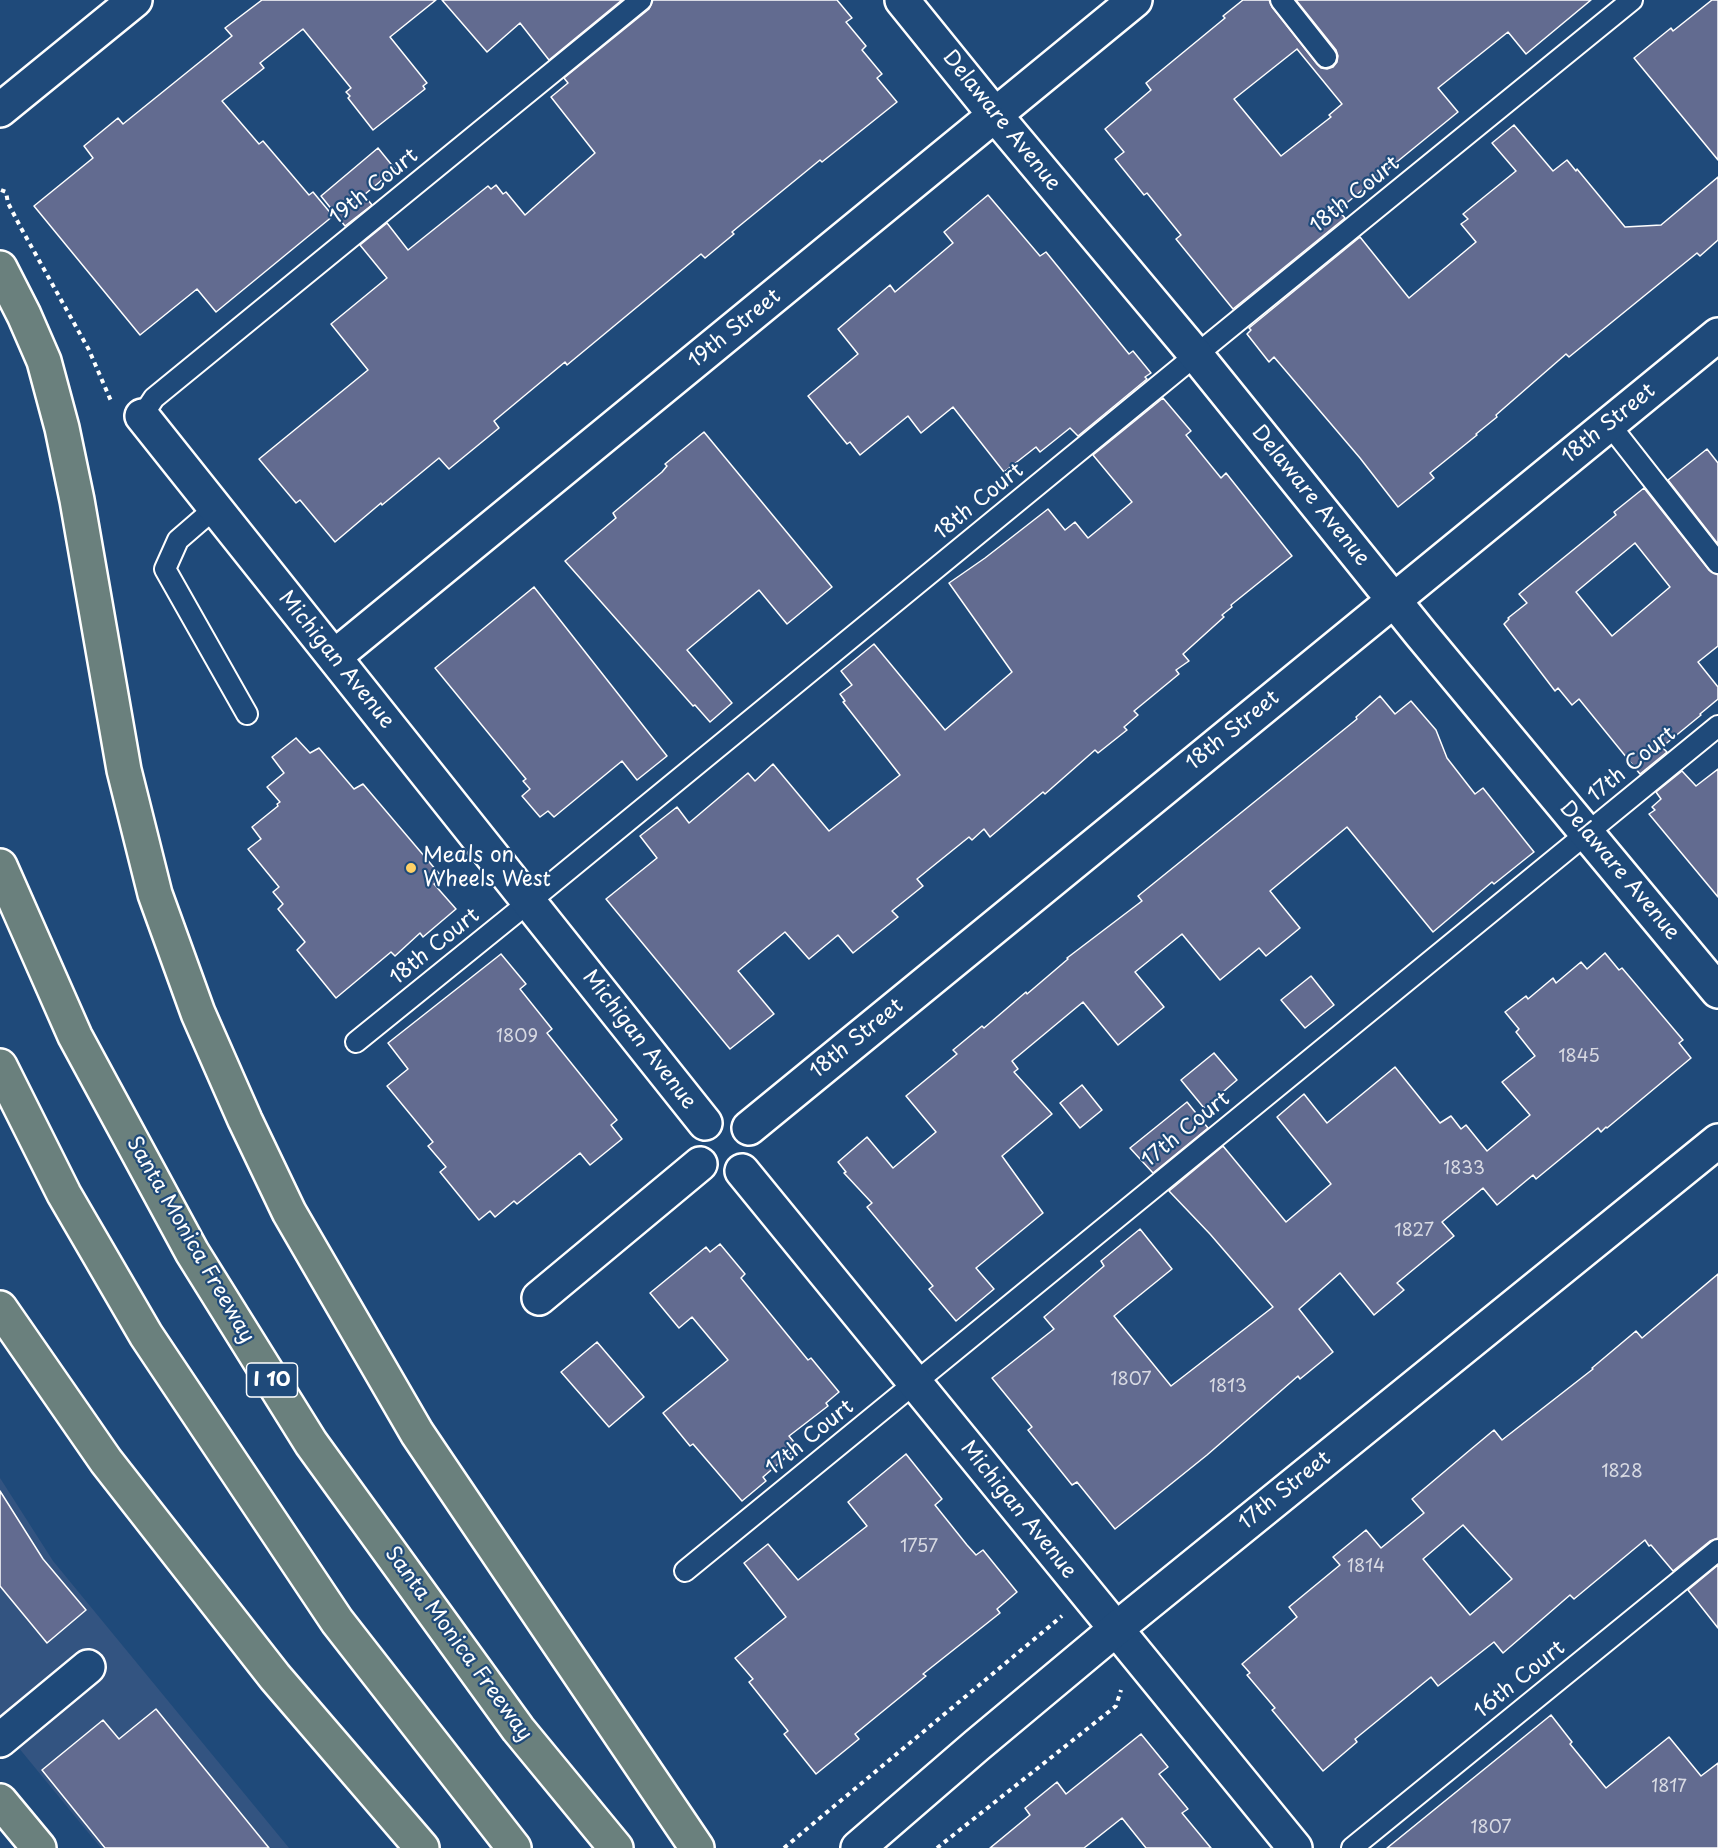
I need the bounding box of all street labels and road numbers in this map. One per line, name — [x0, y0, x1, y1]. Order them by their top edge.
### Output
street label: Delaware Avenue — [937, 46, 1065, 196]
street label: 19th Court — [325, 144, 423, 230]
street label: 18th Court — [1305, 151, 1405, 239]
street label: 19th Street — [684, 284, 786, 374]
street label: 18th Street — [1557, 379, 1661, 469]
street label: Delaware Avenue — [1246, 421, 1374, 571]
street label: 18th Court — [929, 458, 1029, 546]
street label: Michigan Avenue — [273, 586, 399, 734]
street label: 18th Street — [1181, 686, 1285, 776]
street label: 17th Court — [1583, 722, 1681, 808]
street label: Delaware Avenue — [1554, 796, 1684, 946]
street label: 18th Court — [385, 903, 485, 991]
street label: Michigan Avenue — [577, 965, 701, 1115]
street label: 18th Street — [805, 994, 909, 1084]
street label: 17th Court — [1137, 1087, 1235, 1173]
street label: Santa Monica Freeway — [121, 1132, 259, 1348]
road number: I 10 — [246, 1363, 298, 1397]
street label: 17th Court — [761, 1395, 859, 1481]
street label: Michigan Avenue — [955, 1436, 1081, 1584]
street label: 17th Street — [1234, 1446, 1336, 1536]
street label: Santa Monica Freeway — [379, 1542, 537, 1746]
street label: 16th Court — [1469, 1636, 1571, 1724]

